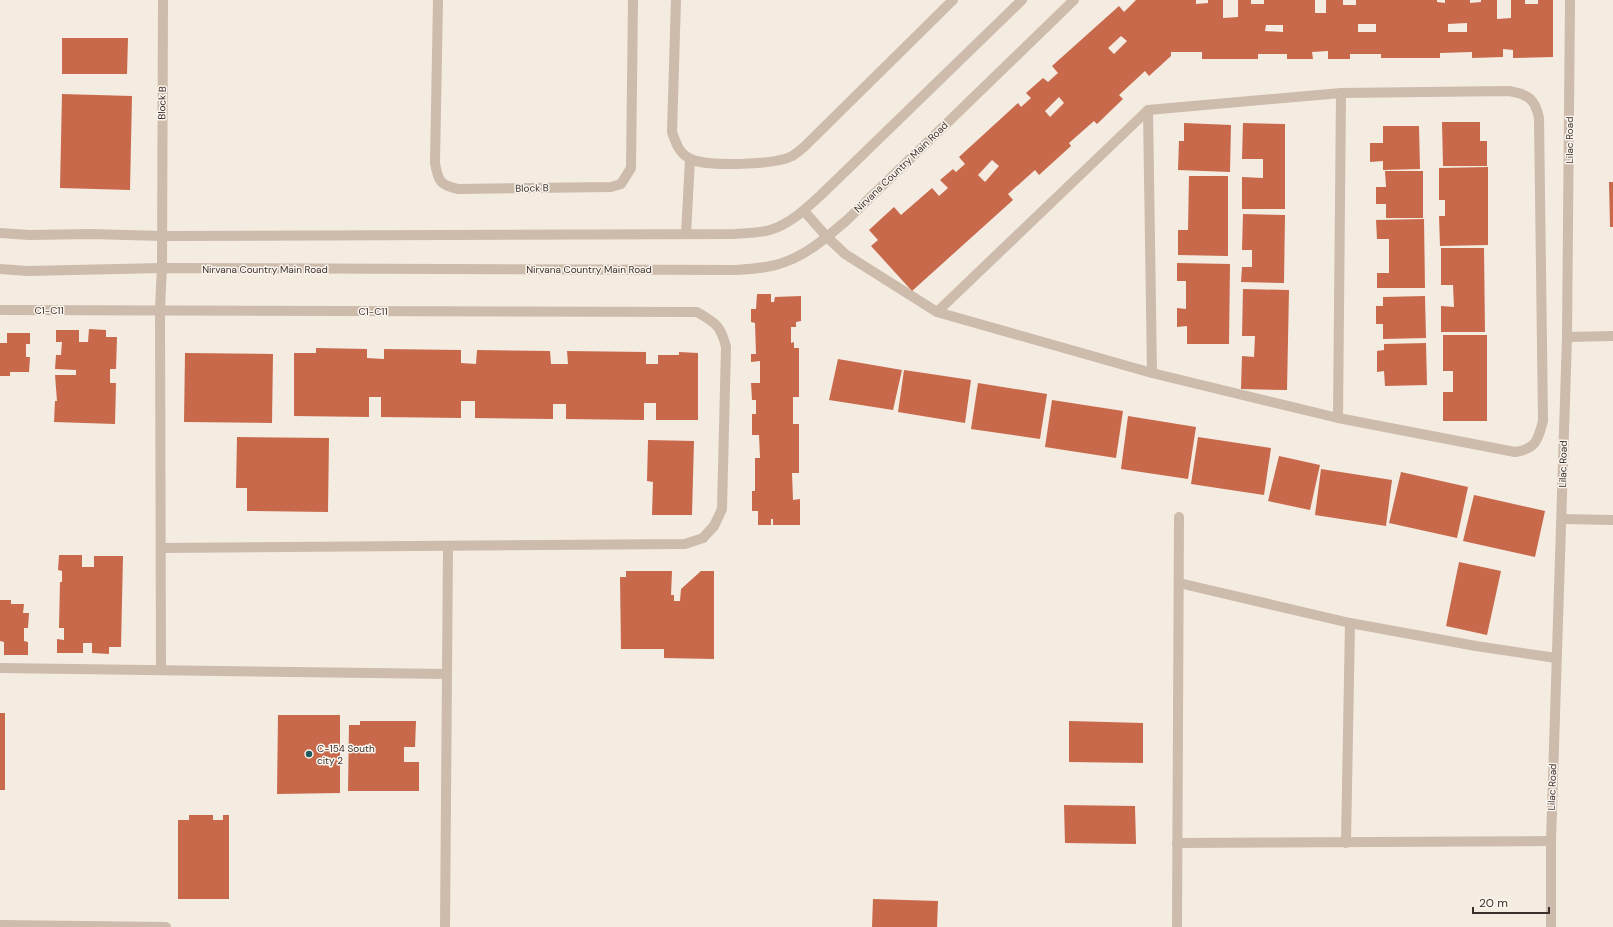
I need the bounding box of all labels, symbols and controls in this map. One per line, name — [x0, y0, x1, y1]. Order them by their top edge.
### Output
street label: Block B — [155, 86, 169, 120]
street label: Lilac Road — [1563, 117, 1576, 164]
street label: Nirvana Country Main Road — [851, 119, 951, 215]
street label: Block B — [515, 181, 549, 195]
street label: Nirvana Country Main Road — [202, 263, 328, 276]
street label: Nirvana Country Main Road — [526, 263, 652, 276]
street label: C1-C11 — [34, 304, 64, 317]
street label: C1-C11 — [358, 305, 388, 318]
street label: Lilac Road — [1556, 440, 1570, 488]
place label: C-154 South city 2 — [317, 742, 375, 767]
marker: C-154 South city 2 — [304, 749, 314, 759]
street label: Lilac Road — [1545, 763, 1559, 811]
scale bar — [1473, 889, 1549, 915]
text: 20 m — [1479, 895, 1508, 911]

